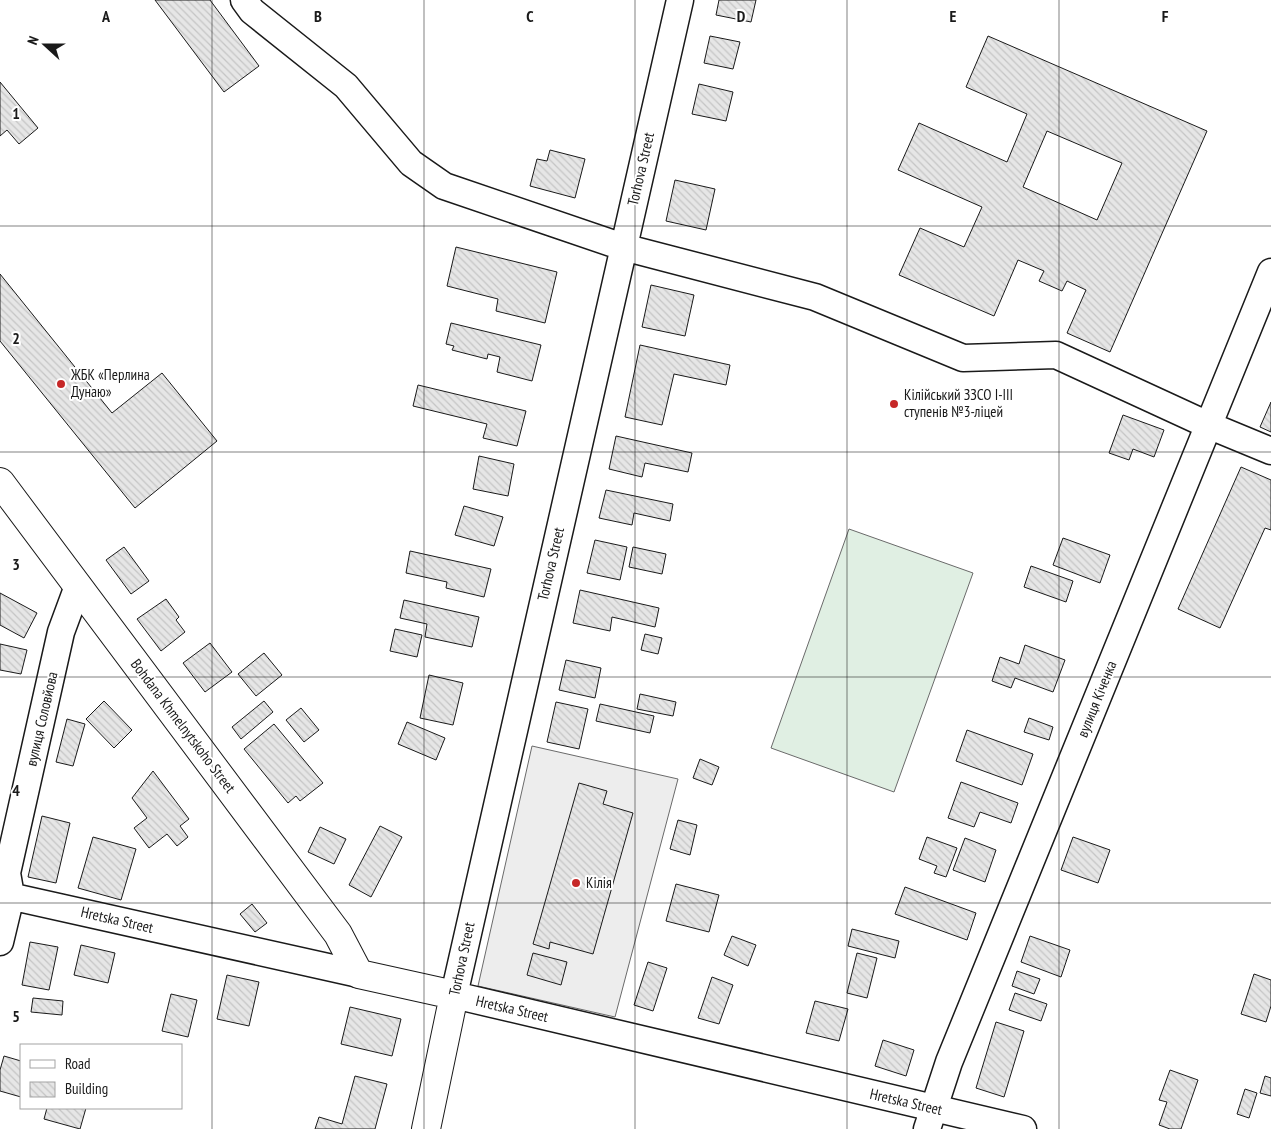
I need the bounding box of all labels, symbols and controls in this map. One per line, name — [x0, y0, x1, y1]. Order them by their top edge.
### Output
text: A — [101, 6, 111, 26]
text: B — [314, 6, 322, 26]
text: C — [526, 6, 534, 26]
text: D — [737, 6, 746, 26]
text: E — [950, 6, 957, 26]
text: F — [1162, 6, 1169, 26]
north arrow — [20, 20, 70, 70]
text: N — [23, 34, 43, 47]
text: 1 — [12, 103, 20, 123]
street label: Torhova Street — [623, 130, 658, 207]
text: 2 — [12, 328, 20, 348]
place label: ЖБК «Перлина Дунаю» — [70, 365, 150, 401]
marker: ЖБК «Перлина Дунаю» — [55, 378, 67, 390]
place label: Кілійський ЗЗСО І-ІІІ ступенів №3-ліцей — [904, 385, 1013, 421]
marker: Кілійський ЗЗСО І-ІІІ ступенів №3-ліцей — [888, 398, 900, 410]
street label: Torhova Street — [533, 525, 568, 602]
text: 3 — [12, 554, 20, 574]
street label: Bohdana Khmelnytskoho Street — [127, 655, 240, 796]
street label: вулиця Кіченка — [1073, 658, 1120, 740]
street label: вулиця Соловйова — [21, 670, 62, 768]
text: 4 — [12, 780, 20, 800]
place label: Кілія — [586, 873, 612, 892]
marker: Кілія — [570, 877, 582, 889]
street label: Hretska Street — [79, 902, 155, 937]
street label: Torhova Street — [444, 920, 479, 997]
street label: Hretska Street — [474, 991, 550, 1026]
text: 5 — [12, 1006, 20, 1026]
legend — [20, 1044, 182, 1109]
text: Road — [65, 1054, 91, 1073]
text: Building — [65, 1079, 108, 1098]
street label: Hretska Street — [868, 1084, 944, 1119]

